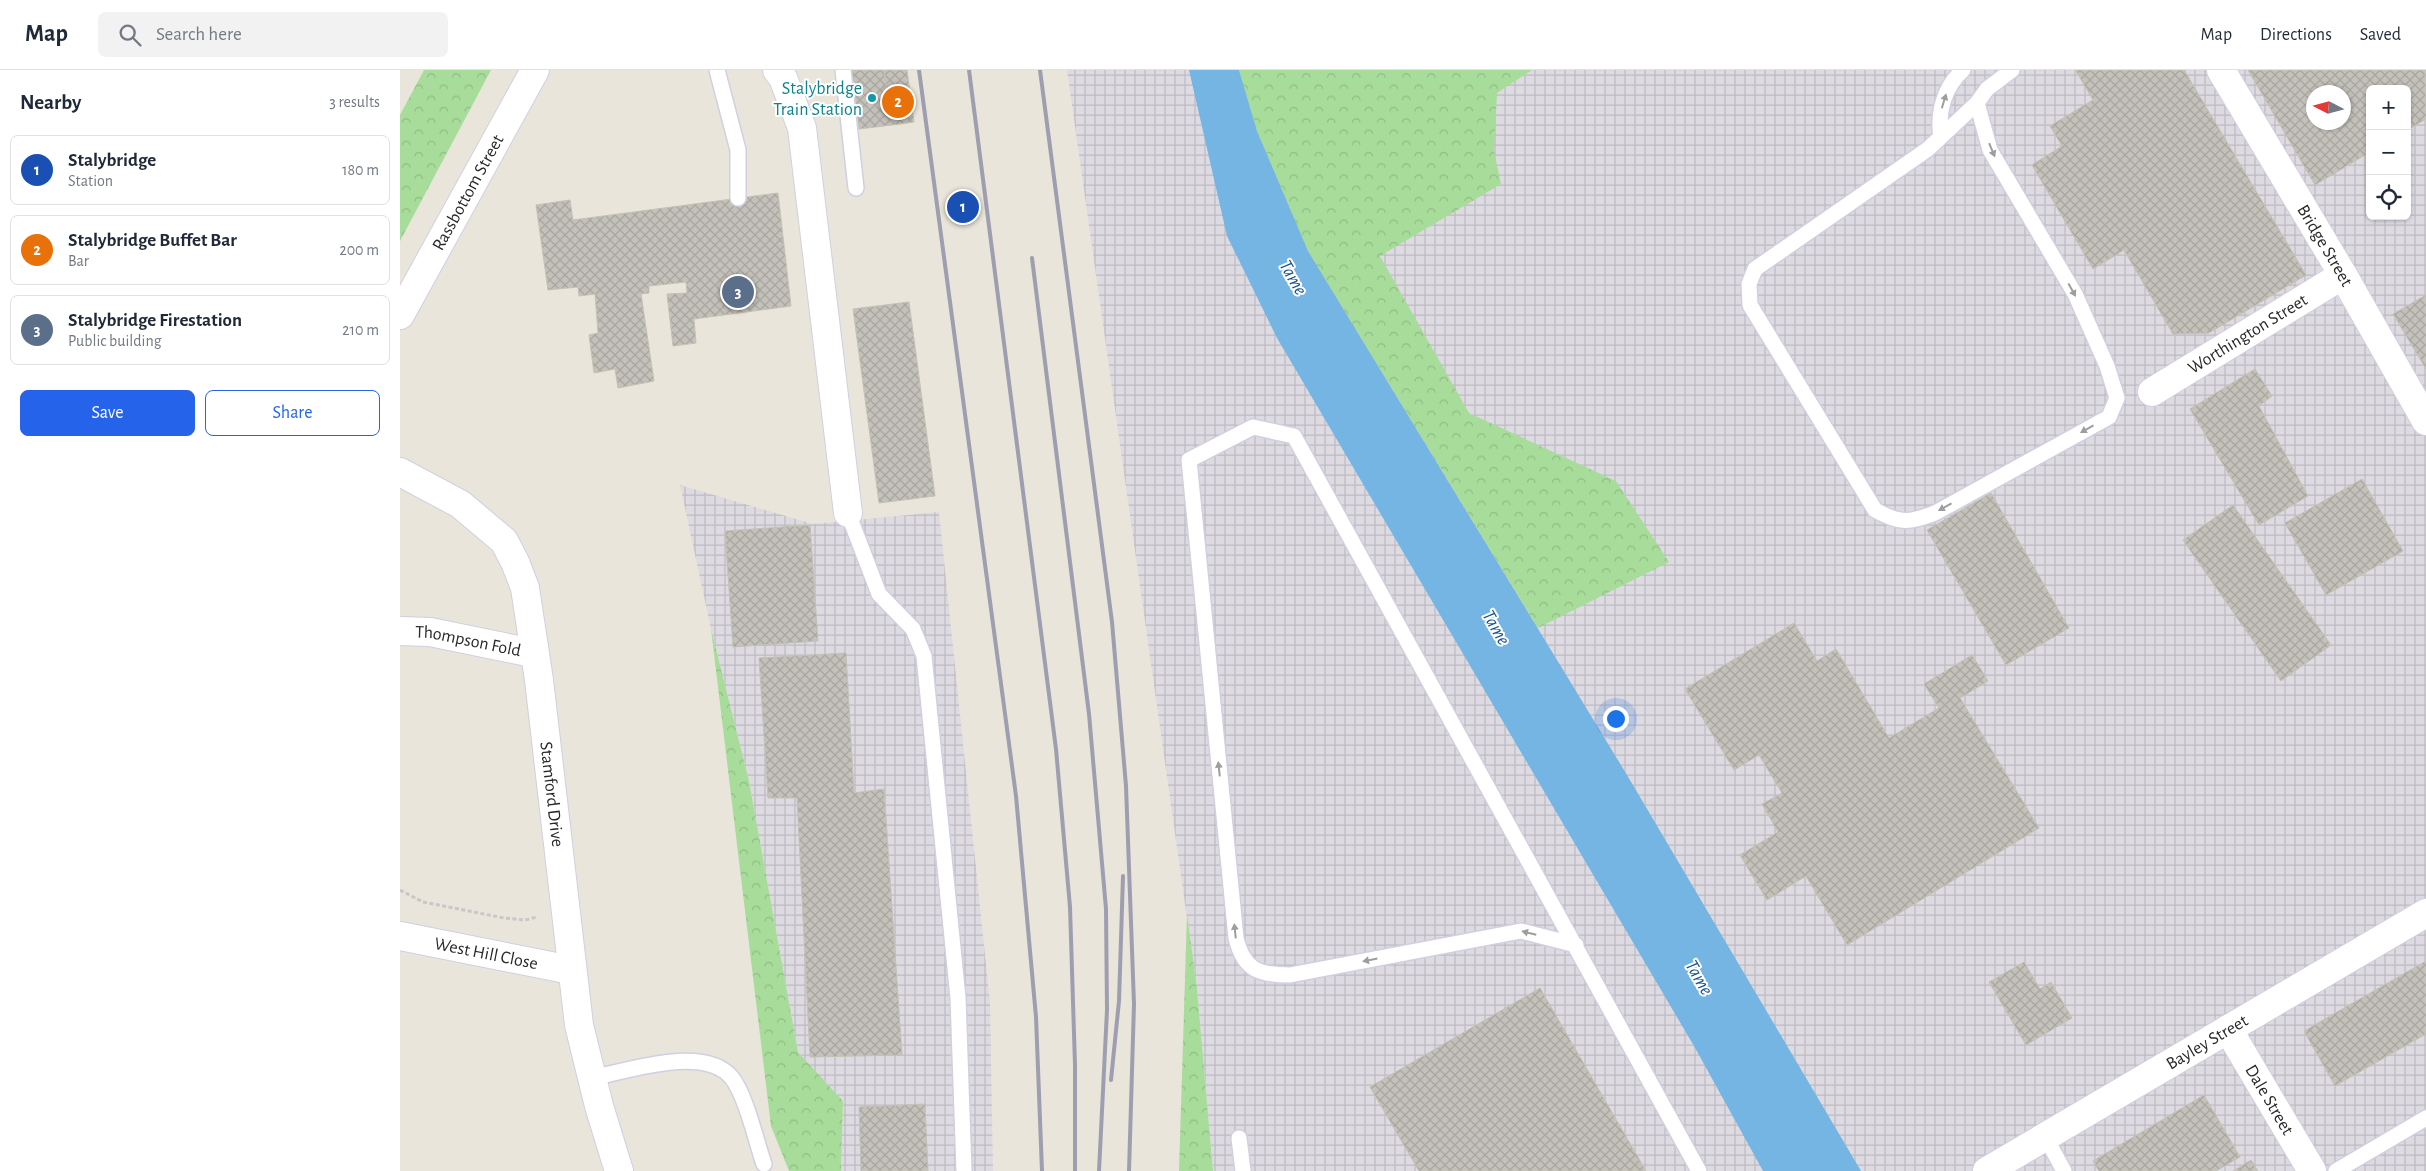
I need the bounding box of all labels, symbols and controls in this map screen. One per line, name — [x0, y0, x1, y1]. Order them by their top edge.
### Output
search box — [98, 12, 448, 57]
icon: search — [116, 21, 144, 49]
text: Map — [25, 22, 68, 46]
text: Search here — [156, 25, 242, 44]
text: Map — [2201, 26, 2232, 44]
text: Directions — [2260, 26, 2332, 44]
text: Saved — [2360, 26, 2401, 44]
place label: Stalybridge Train Station — [773, 80, 862, 119]
pin: 2 — [882, 83, 914, 121]
north arrow — [2306, 85, 2351, 130]
map controls — [2366, 85, 2411, 220]
button: + — [2366, 85, 2411, 130]
text: Nearby — [20, 92, 81, 113]
marker: Stalybridge Train Station — [866, 92, 878, 104]
one-way arrow — [1940, 93, 1948, 108]
text: 3 results — [329, 94, 380, 110]
button: − — [2366, 130, 2411, 175]
street label: Rassbottom Street — [429, 132, 508, 254]
one-way arrow — [1988, 143, 1996, 157]
text: Stalybridge — [68, 151, 156, 170]
text: 1 — [34, 162, 40, 178]
text: 180 m — [342, 162, 379, 178]
text: Station — [68, 173, 113, 189]
button: locate — [2366, 175, 2411, 220]
pin: 1 — [947, 188, 979, 226]
street label: Bridge Street — [2293, 202, 2356, 290]
text: Stalybridge Buffet Bar — [68, 231, 237, 250]
text: 2 — [33, 242, 41, 258]
text: 200 m — [339, 242, 379, 258]
text: Bar — [68, 253, 89, 269]
water label: Tame — [1275, 257, 1310, 298]
pin: 3 — [722, 273, 754, 311]
one-way arrow — [2068, 284, 2077, 297]
street label: Worthington Street — [2185, 291, 2311, 378]
text: Stalybridge Firestation — [68, 311, 242, 330]
text: 3 — [34, 322, 40, 338]
text: 210 m — [342, 322, 379, 338]
text: Public building — [68, 333, 162, 349]
button: Save — [20, 390, 195, 436]
button: Share — [205, 390, 380, 436]
one-way arrow — [2080, 425, 2094, 433]
one-way arrow — [1938, 503, 1951, 512]
water label: Tame — [1478, 607, 1513, 648]
street label: Thompson Fold — [415, 624, 523, 660]
your location — [1603, 706, 1629, 732]
street label: Stamford Drive — [536, 741, 566, 848]
one-way arrow — [1215, 761, 1223, 777]
one-way arrow — [1231, 922, 1239, 938]
one-way arrow — [1522, 929, 1537, 937]
street label: West Hill Close — [433, 935, 539, 973]
one-way arrow — [1361, 956, 1377, 964]
water label: Tame — [1681, 957, 1716, 998]
street label: Bayley Street — [2163, 1012, 2251, 1074]
street label: Dale Street — [2241, 1062, 2297, 1139]

